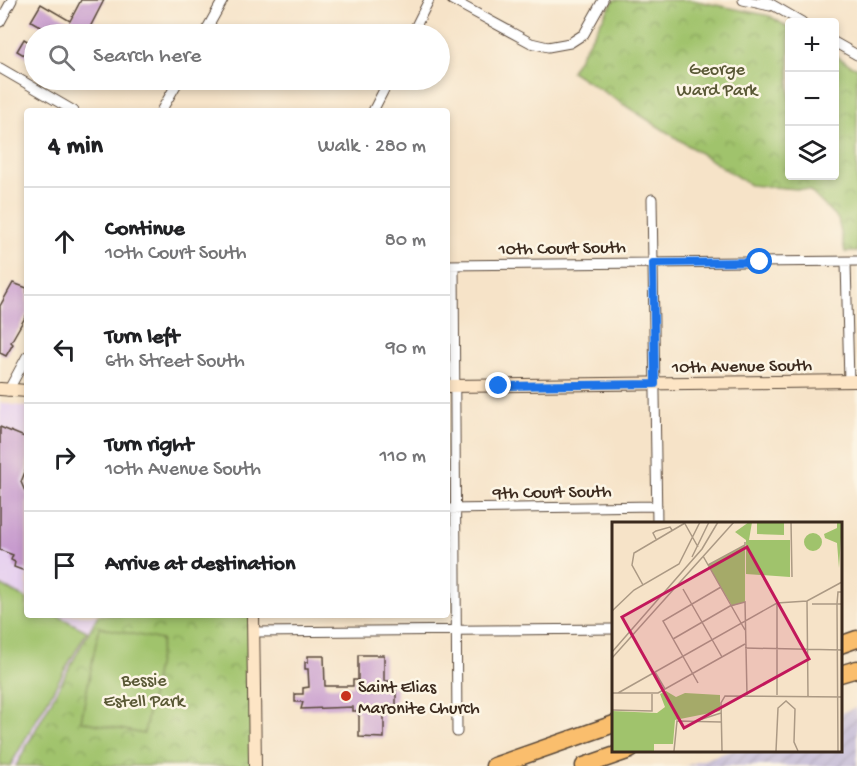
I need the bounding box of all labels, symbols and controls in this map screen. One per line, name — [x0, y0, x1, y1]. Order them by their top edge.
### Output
map controls — [785, 18, 839, 180]
button: + — [785, 18, 839, 72]
search box — [24, 24, 450, 90]
icon: search — [45, 41, 78, 74]
text: Search here — [93, 44, 201, 70]
park label: George Ward Park — [677, 60, 759, 102]
button: − — [785, 72, 839, 126]
button: layers — [785, 126, 839, 180]
text: 4 min — [48, 132, 103, 163]
text: Walk · 280 m — [318, 136, 426, 159]
text: Continue — [105, 217, 185, 243]
icon: ahead — [48, 225, 81, 258]
text: 80 m — [385, 230, 426, 253]
street label: 10th Court South — [497, 238, 626, 261]
text: 10th Court South — [105, 243, 247, 266]
route start — [746, 248, 772, 274]
text: Turn left — [105, 325, 179, 351]
icon: left — [48, 333, 81, 366]
text: 90 m — [386, 338, 426, 361]
text: 6th Street South — [105, 351, 245, 374]
street label: 10th Avenue South — [671, 356, 813, 379]
route end — [485, 372, 511, 398]
text: Turn right — [105, 433, 193, 459]
icon: right — [48, 441, 81, 474]
text: 110 m — [380, 446, 426, 469]
text: 10th Avenue South — [105, 459, 261, 482]
street label: 9th Court South — [491, 482, 612, 505]
inset map — [612, 522, 842, 751]
icon: arrive — [48, 549, 81, 582]
text: Arrive at destination — [105, 552, 295, 578]
park label: Bessie Estell Park — [104, 671, 186, 713]
place label: Saint Elias Maronite Church — [358, 678, 480, 720]
marker: Saint Elias Maronite Church — [339, 689, 353, 703]

